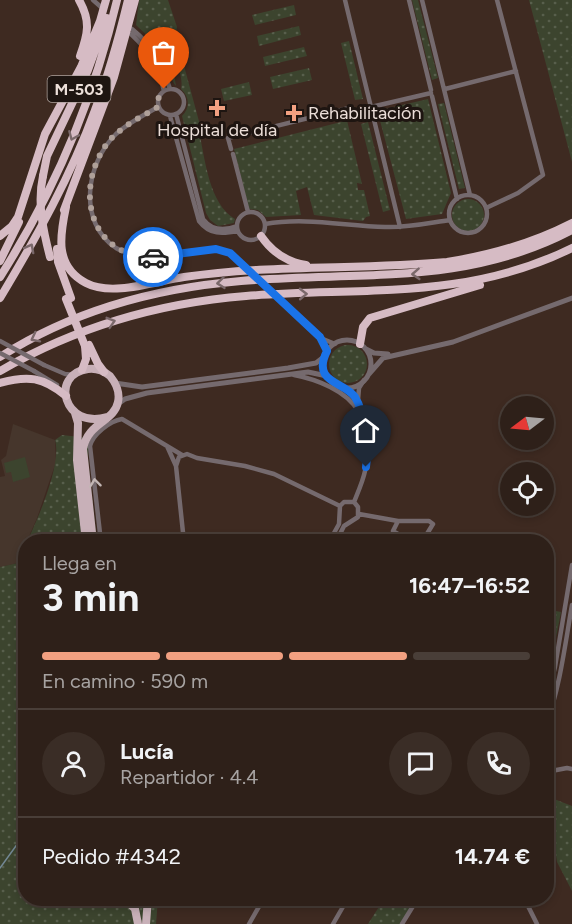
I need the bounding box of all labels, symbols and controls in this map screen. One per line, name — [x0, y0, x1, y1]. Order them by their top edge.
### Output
pin — [138, 27, 189, 89]
icon: bag — [147, 36, 180, 69]
road number: M-503 — [48, 76, 110, 102]
marker: Hospital de día — [208, 99, 226, 117]
place label: Rehabilitación — [308, 102, 422, 124]
marker: Rehabilitación — [285, 104, 303, 122]
place label: Hospital de día — [157, 119, 277, 141]
one-way arrow — [69, 129, 81, 140]
courier — [123, 227, 183, 287]
icon: car — [137, 241, 170, 274]
one-way arrow — [23, 244, 34, 254]
one-way arrow — [411, 267, 420, 280]
one-way arrow — [216, 276, 225, 289]
one-way arrow — [299, 288, 308, 300]
one-way arrow — [105, 317, 116, 329]
one-way arrow — [31, 331, 41, 342]
north arrow — [500, 396, 554, 450]
map controls — [500, 396, 554, 516]
pin — [340, 405, 391, 467]
icon: home — [349, 414, 382, 447]
button: locate — [500, 462, 554, 516]
one-way arrow — [89, 479, 101, 488]
text: Llega en — [42, 551, 117, 575]
text: 16:47–16:52 — [409, 572, 530, 599]
text: 3 min — [42, 574, 139, 621]
text: En camino · 590 m — [42, 669, 208, 693]
button: person — [42, 732, 105, 795]
button: chat — [389, 732, 452, 795]
button: phone — [467, 732, 530, 795]
text: Lucía — [120, 738, 174, 765]
text: Repartidor · 4.4 — [120, 765, 258, 789]
text: Pedido #4342 — [42, 843, 181, 870]
text: 14.74 € — [455, 843, 530, 870]

